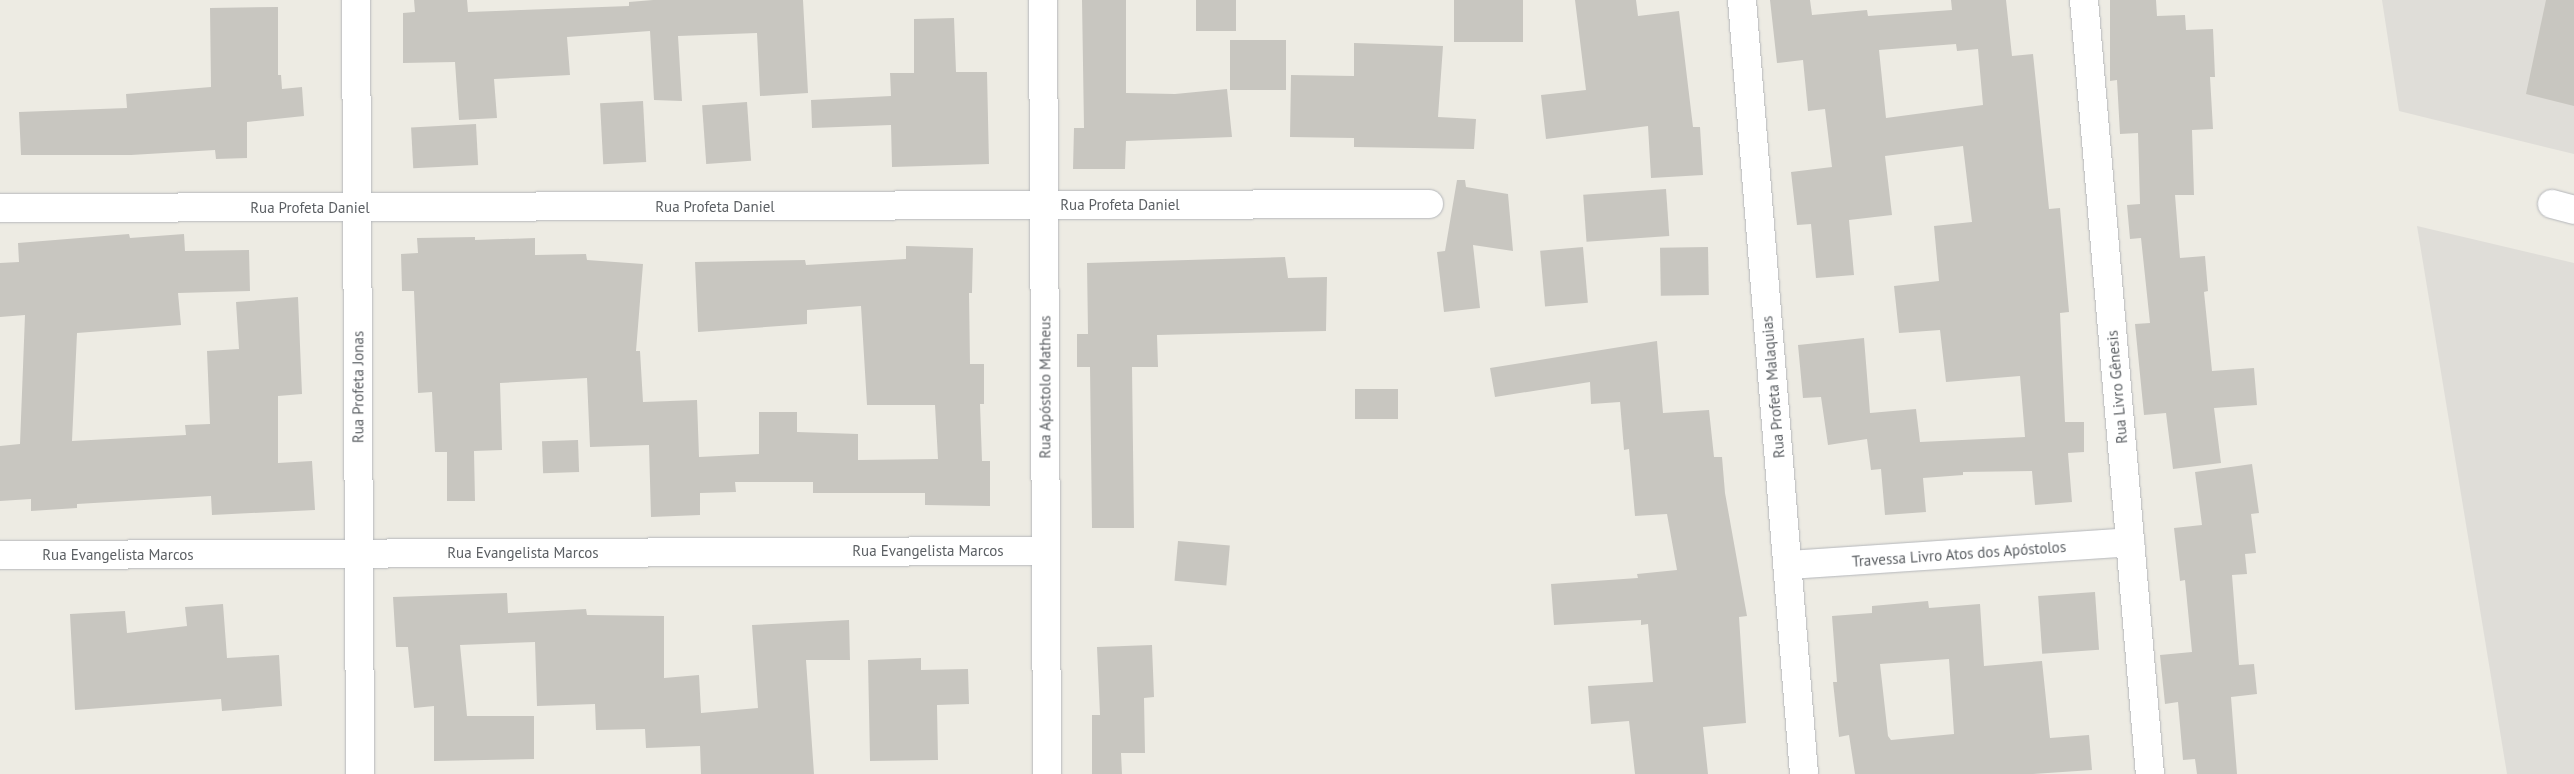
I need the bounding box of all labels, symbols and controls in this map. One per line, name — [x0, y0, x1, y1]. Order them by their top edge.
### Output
street label: Rua Profeta Daniel — [1060, 196, 1180, 214]
street label: Rua Profeta Daniel — [655, 198, 775, 216]
street label: Rua Profeta Daniel — [250, 199, 370, 217]
street label: Rua Apóstolo Matheus — [1036, 315, 1054, 459]
street label: Rua Profeta Malaquias — [1758, 315, 1788, 459]
street label: Rua Livro Gênesis — [2103, 330, 2131, 444]
street label: Rua Profeta Jonas — [349, 331, 367, 443]
street label: Travessa Livro Atos dos Apóstolos — [1851, 538, 2067, 570]
street label: Rua Evangelista Marcos — [852, 542, 1004, 560]
street label: Rua Evangelista Marcos — [447, 544, 599, 562]
street label: Rua Evangelista Marcos — [42, 546, 194, 564]

